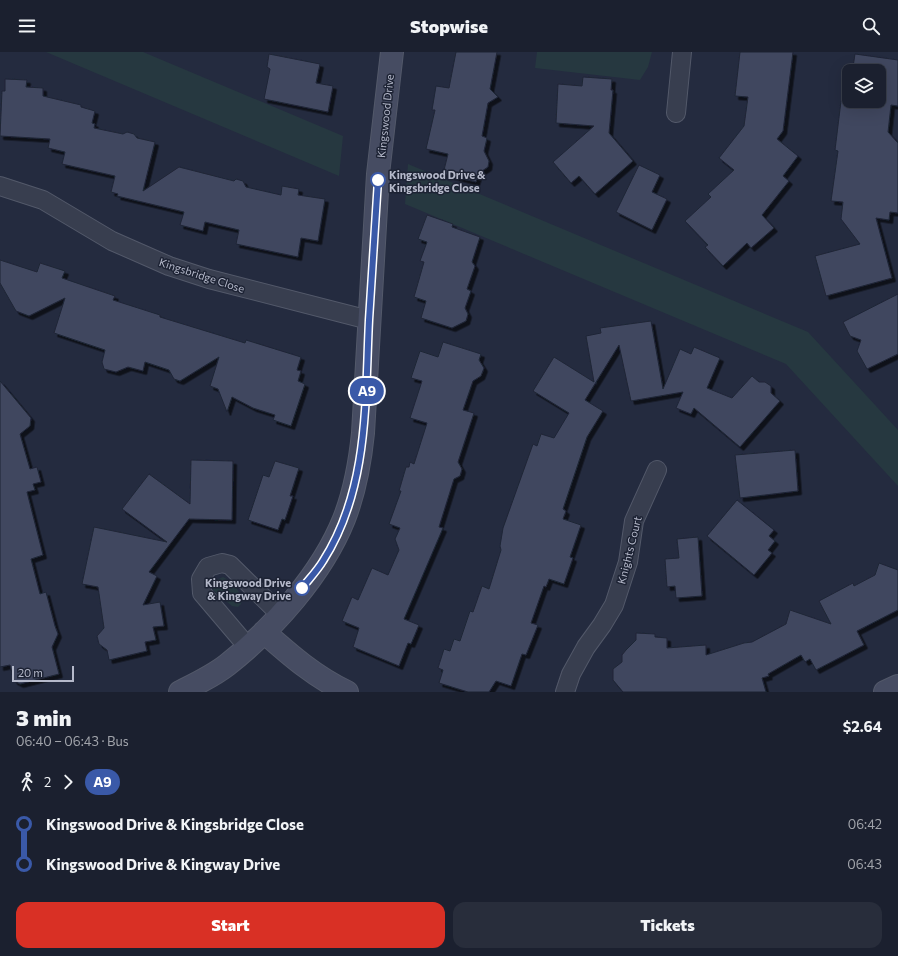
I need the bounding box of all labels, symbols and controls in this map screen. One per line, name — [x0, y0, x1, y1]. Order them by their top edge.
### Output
icon: menu — [16, 15, 38, 37]
text: Stopwise — [410, 15, 488, 37]
icon: search — [860, 15, 882, 37]
map controls — [842, 64, 886, 108]
button: layers — [842, 64, 886, 108]
street label: Kingswood Drive — [374, 73, 396, 159]
place label: Kingswood Drive & Kingsbridge Close — [389, 168, 486, 194]
marker: Kingswood Drive & Kingsbridge Close — [370, 172, 386, 188]
street label: Kingsbridge Close — [158, 255, 246, 295]
line badge: A9 — [349, 378, 385, 404]
text: A9 — [358, 382, 376, 399]
street label: Knights Court — [614, 514, 644, 585]
place label: Kingswood Drive & Kingway Drive — [205, 576, 291, 602]
marker: Kingswood Drive & Kingway Drive — [294, 580, 310, 596]
scale bar — [12, 664, 74, 683]
text: 20 m — [18, 666, 43, 679]
text: 3 min — [16, 704, 72, 731]
text: $2.64 — [843, 717, 882, 735]
text: 06:40 – 06:43 · Bus — [16, 733, 129, 749]
icon: walk — [16, 771, 38, 793]
icon: forward — [57, 771, 79, 793]
text: A9 — [93, 773, 112, 790]
text: 2 — [44, 774, 51, 790]
text: Kingswood Drive & Kingsbridge Close — [46, 815, 304, 833]
text: 06:42 — [848, 816, 882, 832]
text: Kingswood Drive & Kingway Drive — [46, 855, 280, 873]
text: 06:43 — [847, 856, 882, 872]
button: Start — [16, 902, 445, 948]
button: Tickets — [453, 902, 882, 948]

